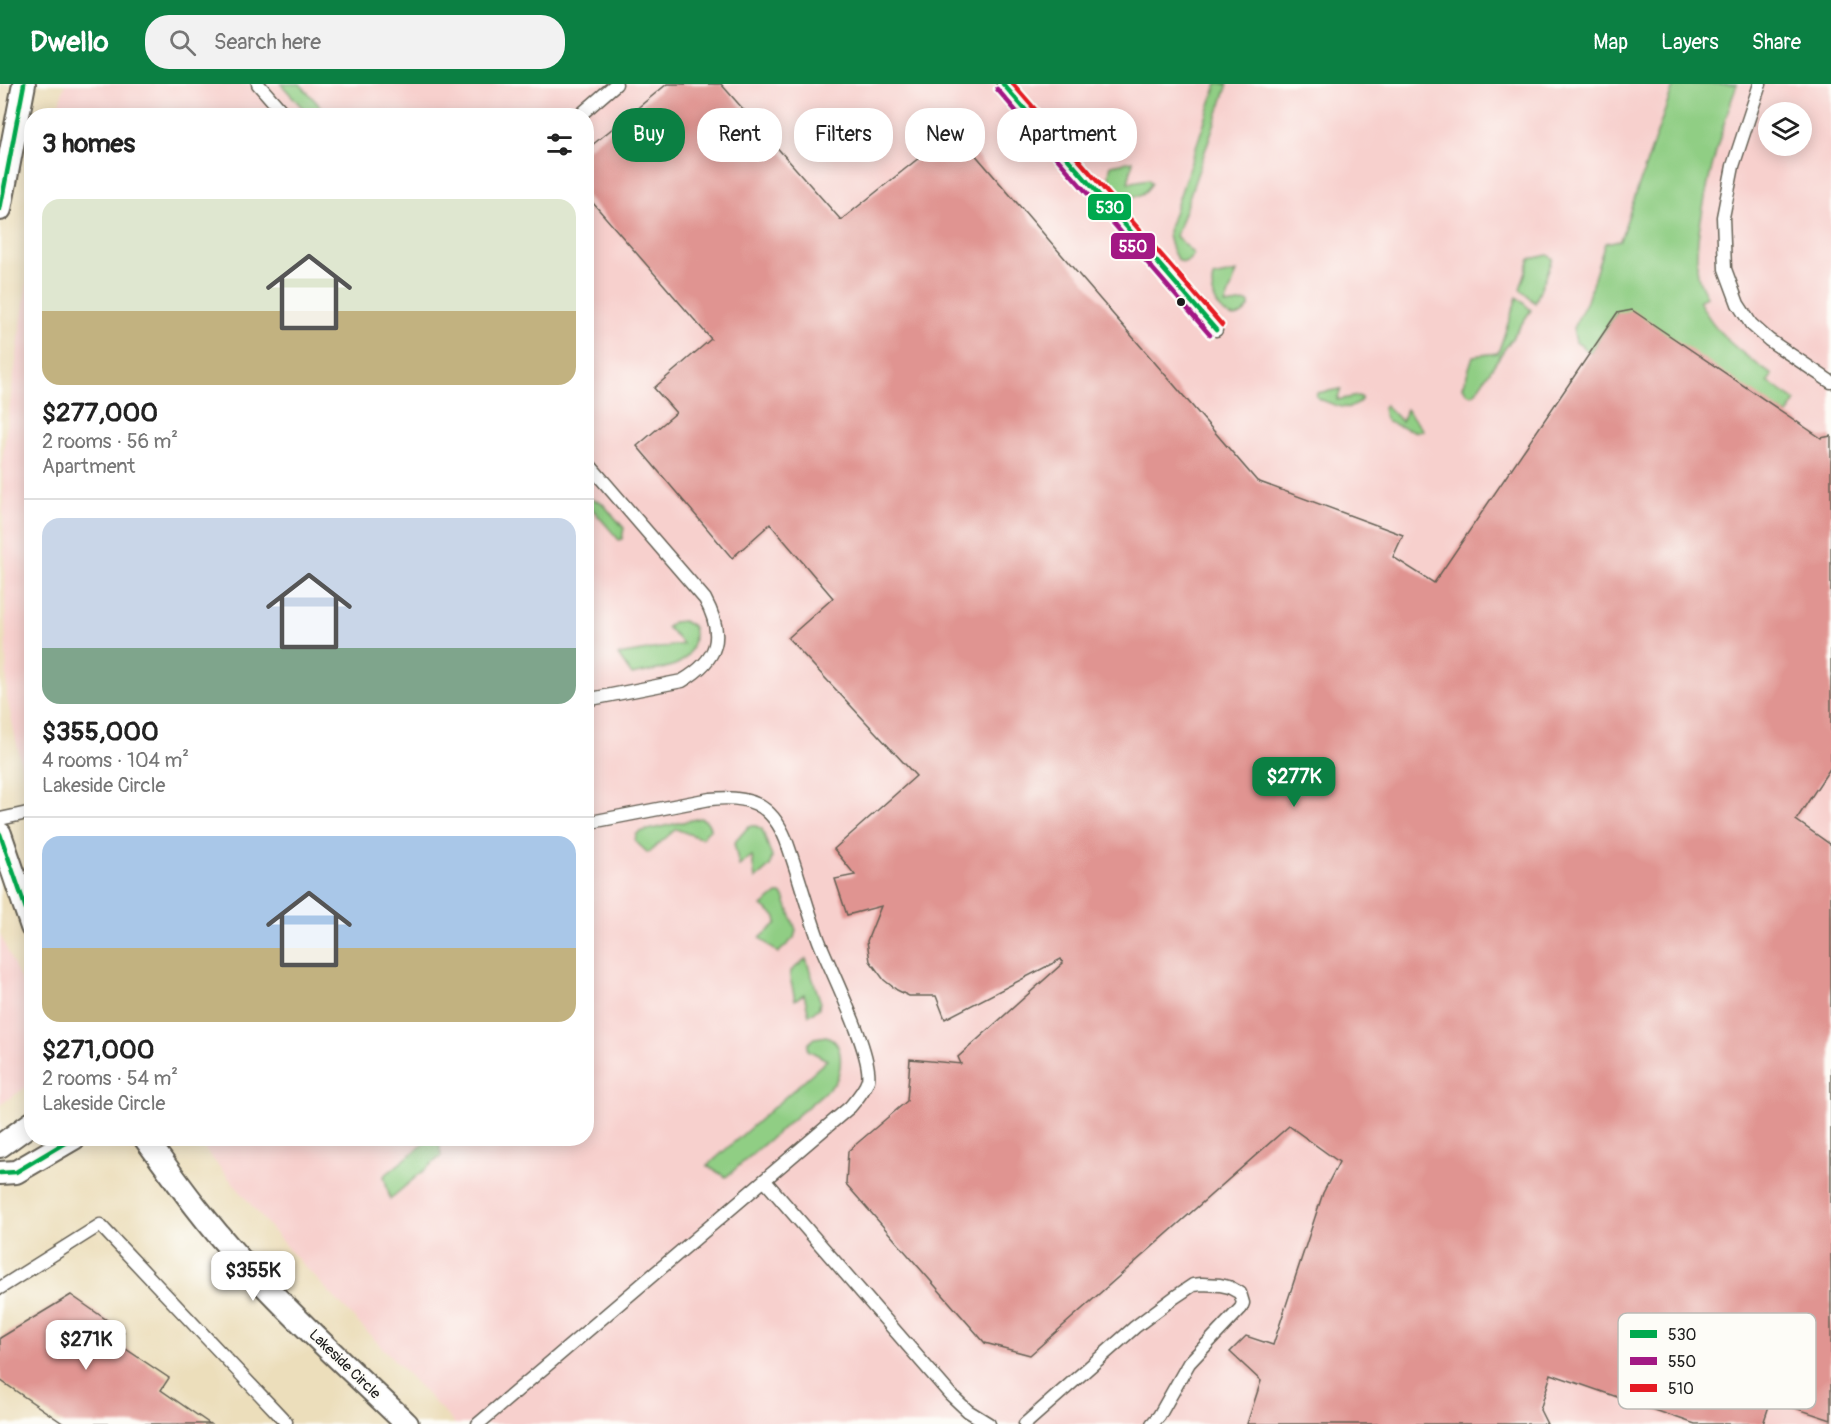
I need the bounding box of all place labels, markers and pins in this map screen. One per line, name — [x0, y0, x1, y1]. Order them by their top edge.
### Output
unlabelled marker — [1175, 296, 1187, 308]
pin: $277K — [1252, 757, 1336, 808]
pin: $355K — [211, 1251, 295, 1302]
pin: $271K — [44, 1320, 128, 1371]

